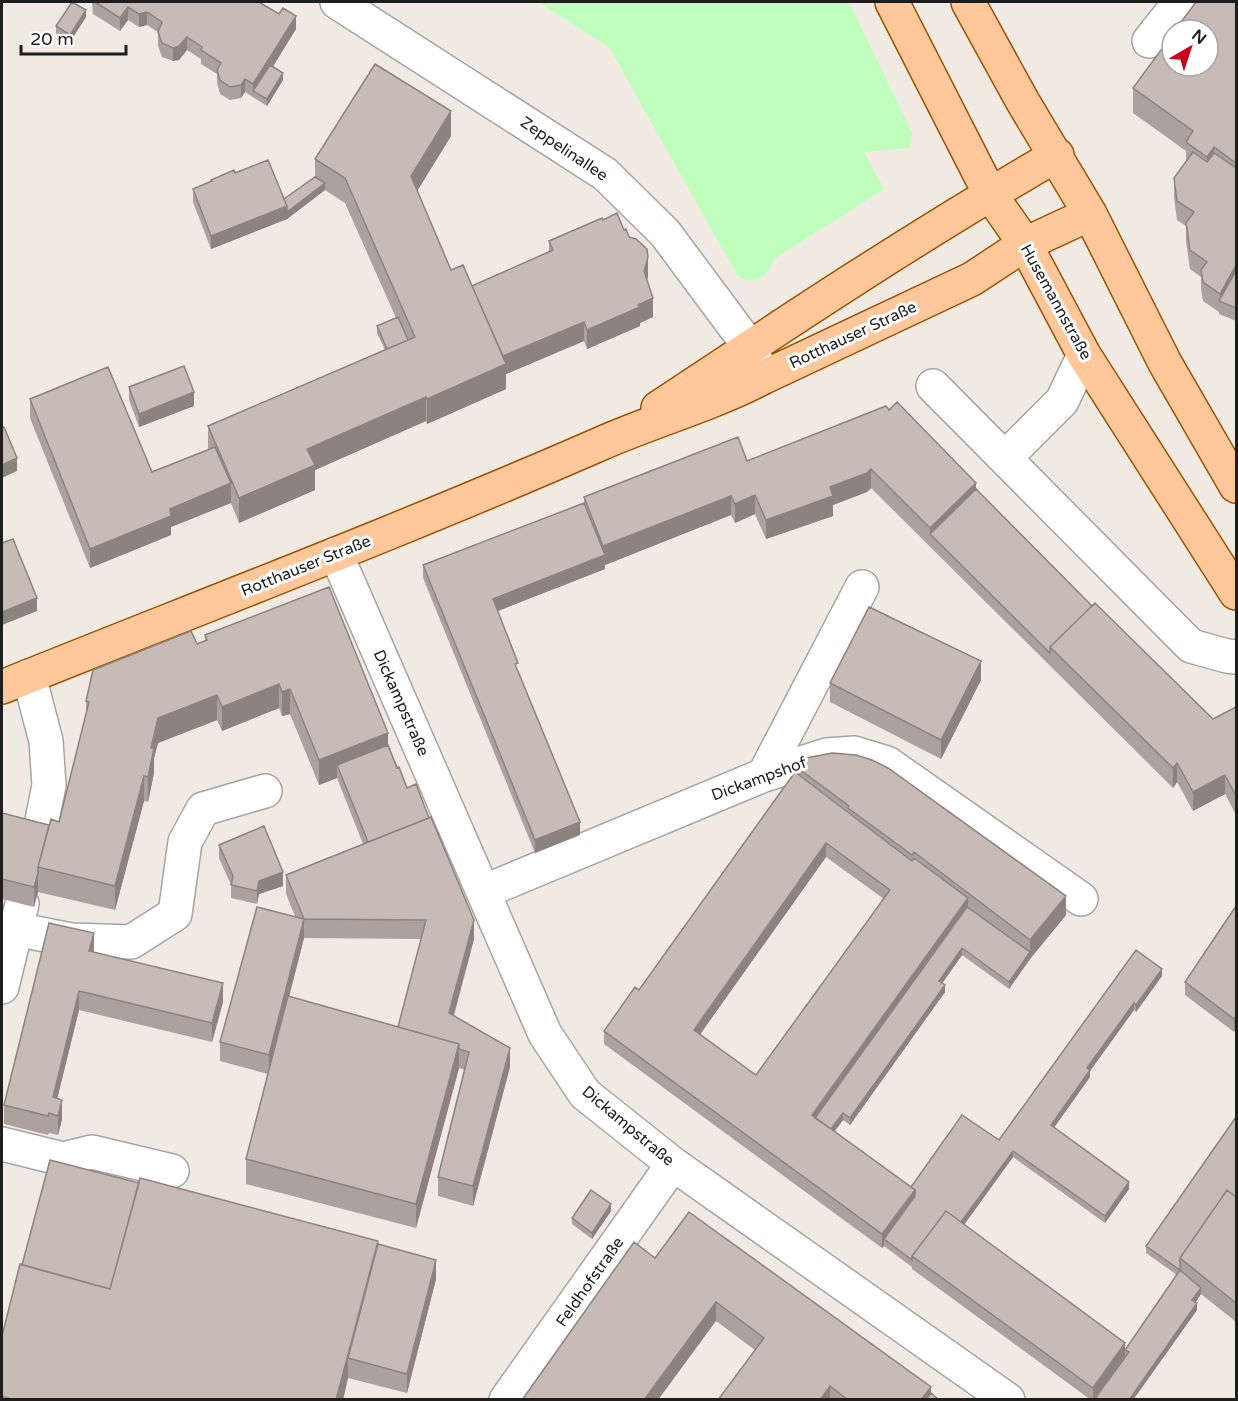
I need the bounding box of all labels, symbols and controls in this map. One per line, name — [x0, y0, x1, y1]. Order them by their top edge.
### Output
scale bar — [21, 18, 126, 56]
north arrow — [1160, 18, 1220, 78]
text: N — [1188, 25, 1210, 49]
text: 20 m — [30, 28, 74, 50]
street label: Zeppelinallee — [516, 112, 612, 186]
street label: Husemannstraße — [1016, 241, 1096, 363]
street label: Rotthauser Straße — [786, 297, 920, 373]
street label: Rotthauser Straße — [238, 531, 374, 601]
street label: Dickampstraße — [369, 647, 433, 759]
street label: Dickampshof — [709, 752, 810, 805]
street label: Dickampstraße — [578, 1082, 678, 1170]
street label: Feldhofstraße — [552, 1233, 628, 1331]

